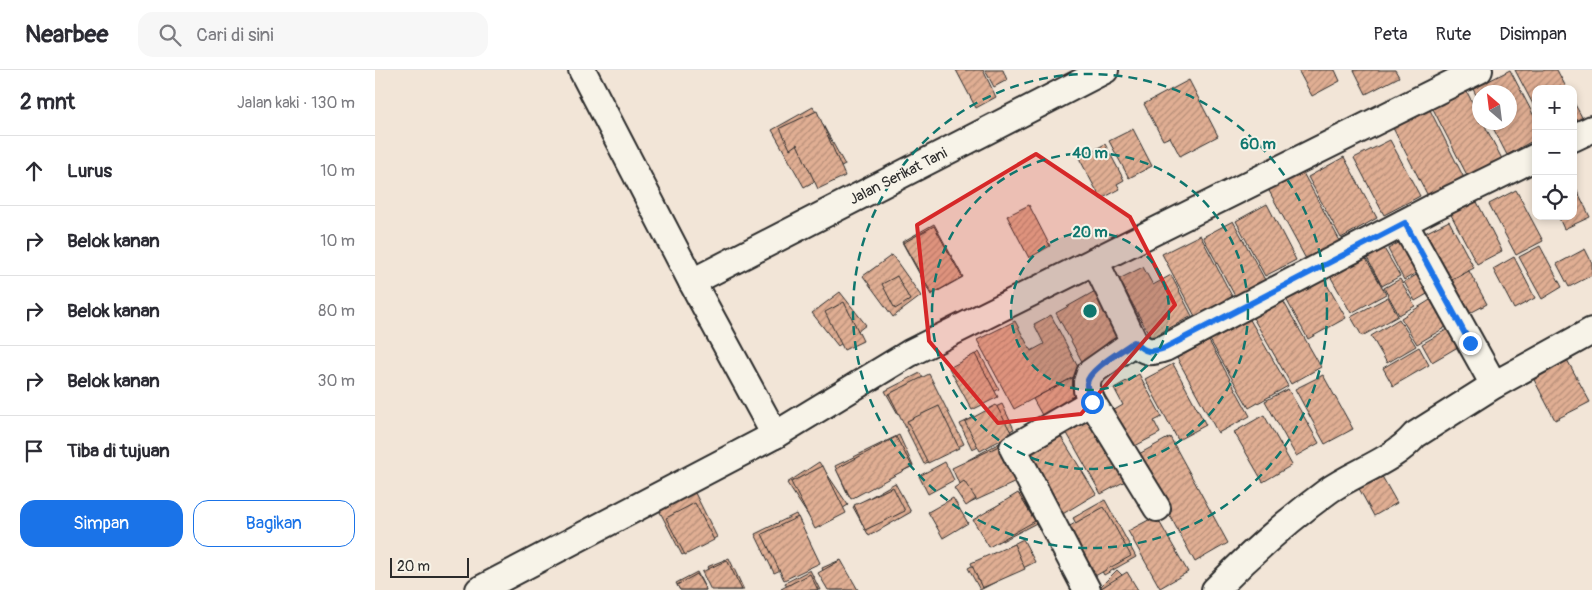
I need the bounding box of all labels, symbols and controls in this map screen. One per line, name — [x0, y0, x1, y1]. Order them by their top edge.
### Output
search box — [138, 12, 488, 57]
text: Nearbee — [25, 20, 108, 49]
icon: search — [156, 21, 184, 49]
text: Cari di sini — [196, 23, 274, 47]
text: Peta — [1373, 23, 1408, 46]
text: Rute — [1436, 23, 1471, 46]
text: Disimpan — [1499, 23, 1567, 46]
north arrow — [1472, 85, 1517, 130]
map controls — [1532, 85, 1577, 220]
button: + — [1532, 85, 1577, 130]
text: 2 mnt — [20, 89, 75, 116]
text: Jalan kaki · 130 m — [237, 93, 355, 113]
button: − — [1532, 130, 1577, 175]
text: 60 m — [1240, 135, 1276, 154]
street label: Jalan Serikat Tani — [846, 143, 951, 209]
text: 40 m — [1072, 144, 1108, 163]
icon: ahead — [20, 157, 48, 185]
text: Lurus — [67, 159, 112, 183]
text: 10 m — [320, 161, 355, 181]
button: locate — [1532, 175, 1577, 220]
text: 20 m — [1072, 223, 1108, 242]
icon: right — [20, 227, 48, 255]
text: Belok kanan — [67, 229, 160, 253]
text: 10 m — [320, 231, 355, 251]
icon: right — [20, 297, 48, 325]
text: Belok kanan — [67, 299, 160, 323]
text: 80 m — [318, 301, 355, 321]
centre of rings — [1081, 302, 1099, 320]
route end — [1459, 332, 1482, 355]
icon: right — [20, 367, 48, 395]
text: Belok kanan — [67, 369, 160, 393]
text: 30 m — [317, 371, 355, 391]
route start — [1081, 391, 1104, 414]
icon: arrive — [20, 437, 48, 465]
text: Tiba di tujuan — [67, 439, 170, 463]
button: Simpan — [20, 500, 183, 547]
button: Bagikan — [193, 500, 355, 547]
scale bar — [390, 555, 469, 578]
text: 20 m — [397, 558, 430, 575]

